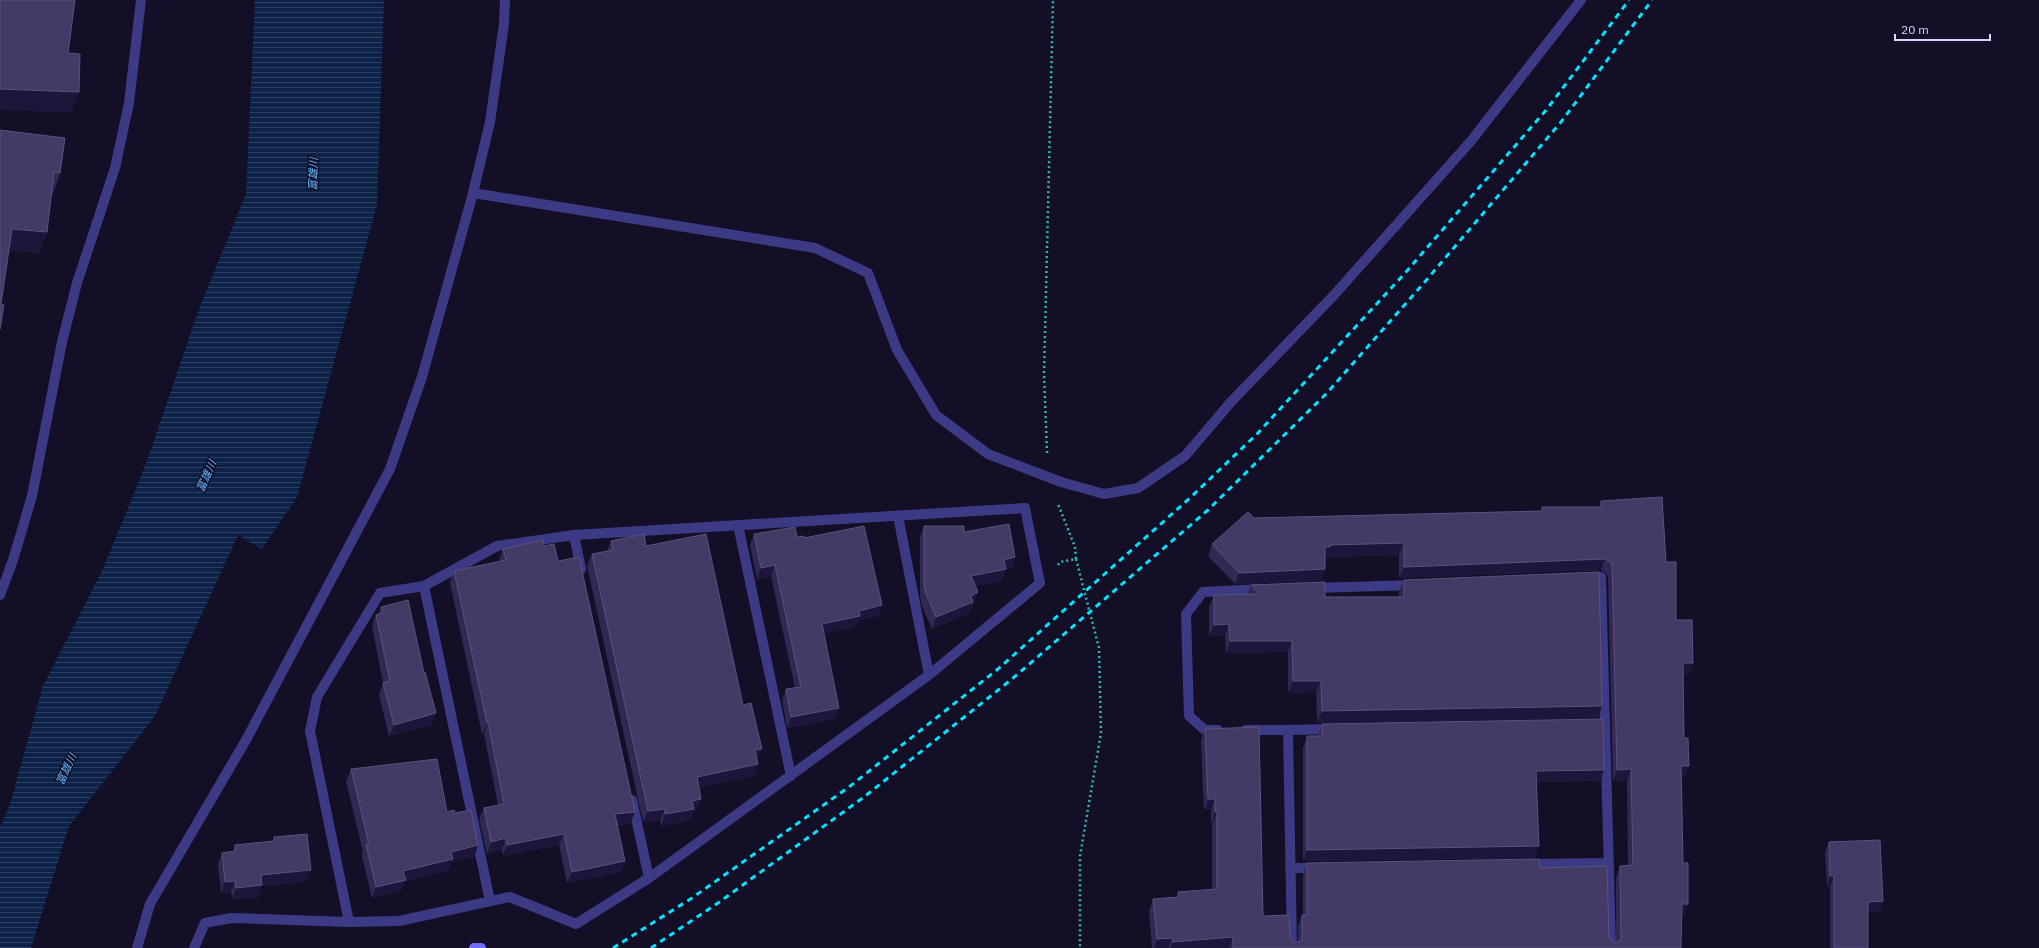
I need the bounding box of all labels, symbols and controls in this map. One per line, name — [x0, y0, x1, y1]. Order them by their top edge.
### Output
scale bar — [1895, 16, 1990, 42]
text: 20 m — [1901, 22, 1929, 37]
water label: 富雄川 — [305, 156, 321, 191]
water label: 富雄川 — [193, 457, 220, 494]
water label: 富雄川 — [53, 750, 80, 787]

